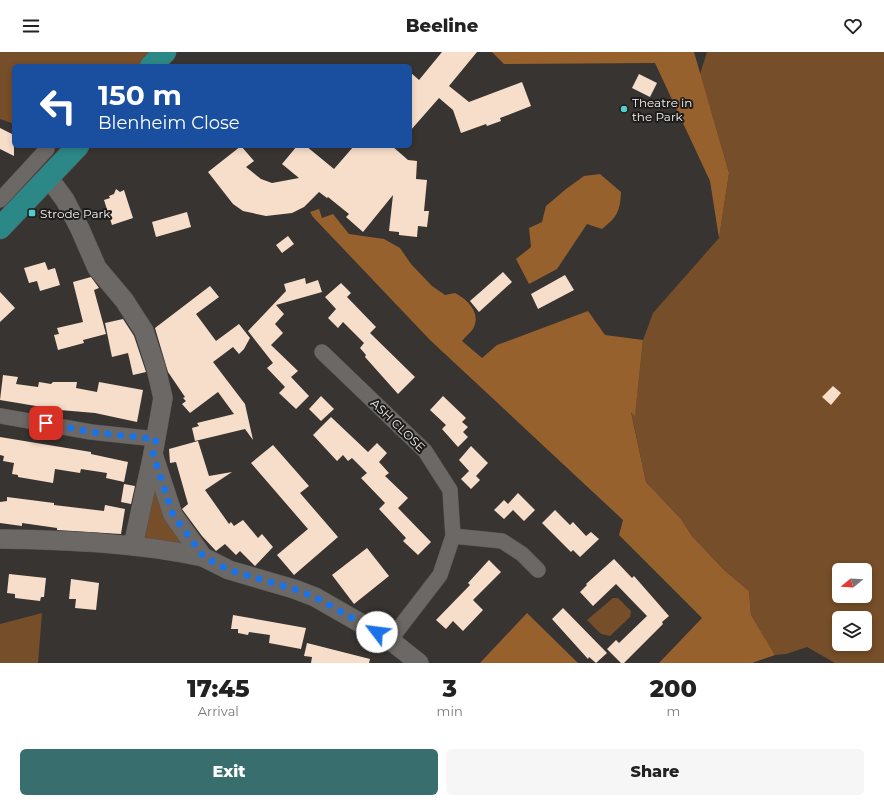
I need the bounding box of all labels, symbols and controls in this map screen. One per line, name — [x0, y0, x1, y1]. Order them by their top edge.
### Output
icon: menu — [20, 15, 42, 37]
text: Beeline — [406, 15, 478, 37]
icon: heart — [842, 15, 864, 37]
text: 150 m — [98, 78, 182, 112]
icon: left — [32, 80, 84, 132]
place label: Theatre in the Park — [632, 95, 692, 124]
marker: Theatre in the Park — [619, 104, 629, 114]
text: Blenheim Close — [98, 112, 240, 134]
place label: Strode Park — [40, 206, 111, 221]
marker: Strode Park — [27, 208, 37, 218]
street label: ASH CLOSE — [368, 395, 428, 455]
pin — [29, 406, 63, 440]
icon: arrive — [35, 412, 57, 434]
north arrow — [832, 563, 872, 603]
map controls — [832, 563, 872, 651]
position arrow — [356, 611, 398, 653]
button: layers — [832, 611, 872, 651]
text: 17:45 — [187, 674, 250, 703]
text: 3 — [442, 674, 457, 703]
text: 200 — [650, 674, 697, 703]
text: Arrival — [198, 703, 239, 719]
text: min — [437, 703, 463, 719]
text: m — [666, 703, 680, 719]
button: Exit — [20, 749, 438, 795]
button: Share — [446, 749, 864, 795]

